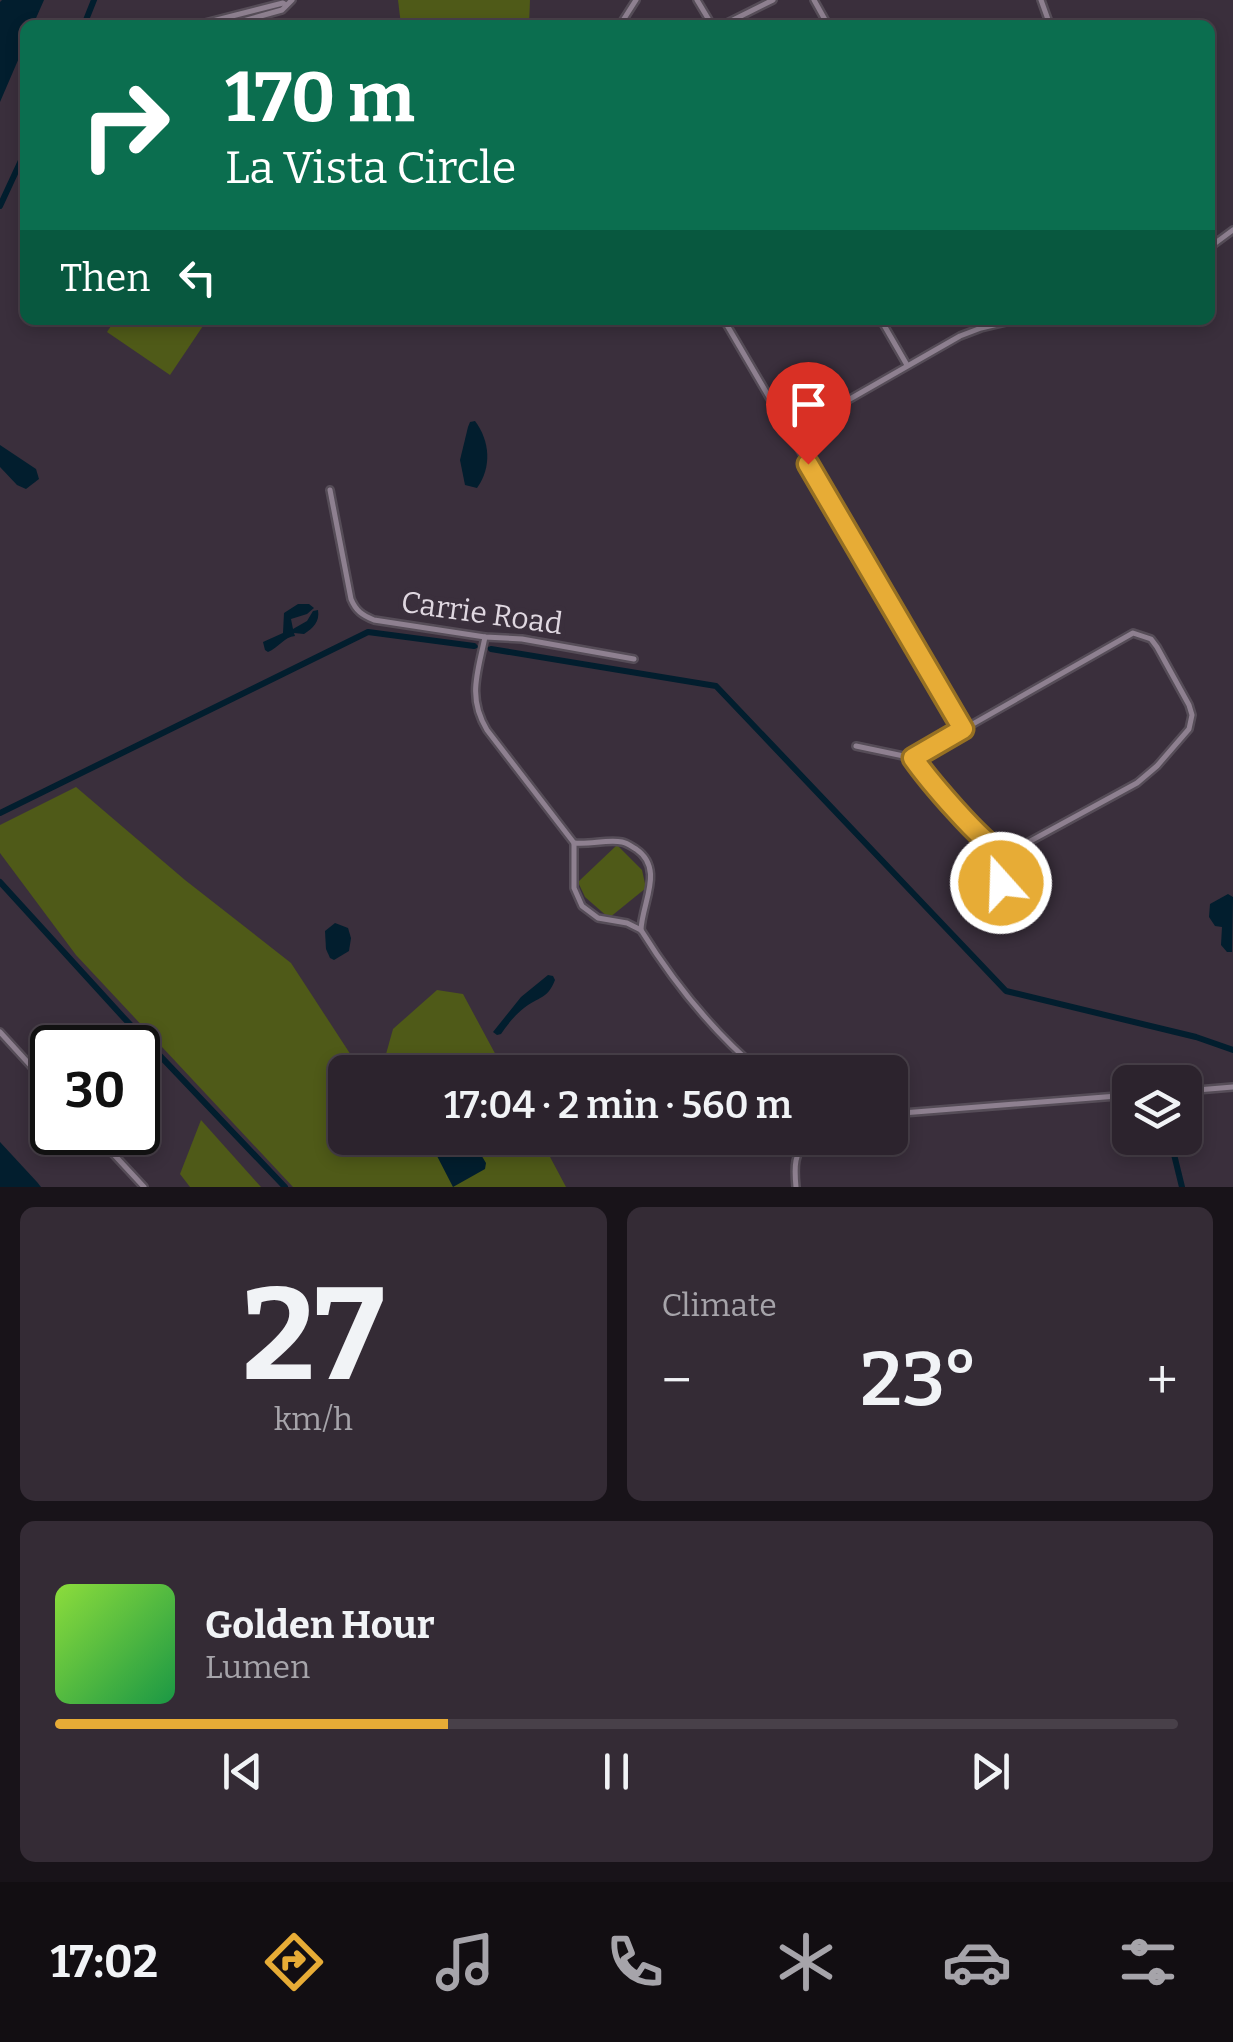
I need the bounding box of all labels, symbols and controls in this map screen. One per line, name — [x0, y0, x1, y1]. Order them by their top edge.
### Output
text: 170 m — [225, 56, 415, 140]
icon: right — [60, 60, 190, 190]
text: La Vista Circle — [225, 141, 516, 195]
icon: left — [170, 250, 225, 305]
text: Then — [60, 255, 150, 301]
pin — [766, 362, 851, 465]
icon: arrive — [781, 377, 836, 432]
street label: Carrie Road — [399, 584, 565, 642]
position arrow — [949, 831, 1053, 935]
speed limit sign: 30 — [30, 1025, 160, 1155]
map controls — [1112, 1065, 1202, 1155]
button: layers — [1112, 1065, 1202, 1155]
text: 17:04 · 2 min · 560 m — [444, 1082, 792, 1128]
text: 27 — [242, 1257, 384, 1413]
text: Climate — [662, 1286, 777, 1324]
text: 23° — [860, 1335, 978, 1425]
text: − — [662, 1348, 692, 1414]
text: + — [1147, 1348, 1178, 1414]
text: km/h — [274, 1400, 353, 1438]
text: Golden Hour — [205, 1602, 435, 1648]
text: Lumen — [205, 1648, 310, 1686]
icon: previous — [215, 1744, 270, 1799]
icon: pause — [589, 1744, 644, 1799]
icon: next — [963, 1744, 1018, 1799]
icon: directions — [259, 1927, 329, 1997]
icon: music — [430, 1927, 500, 1997]
icon: phone — [600, 1927, 670, 1997]
icon: climate — [771, 1927, 841, 1997]
icon: car — [942, 1927, 1012, 1997]
icon: filters — [1113, 1927, 1183, 1997]
text: 17:02 — [50, 1935, 158, 1989]

